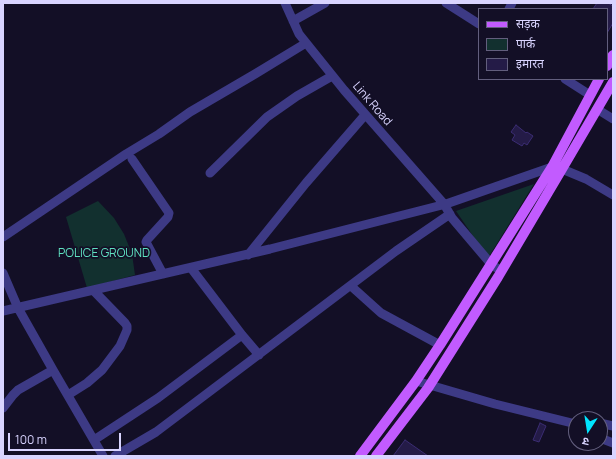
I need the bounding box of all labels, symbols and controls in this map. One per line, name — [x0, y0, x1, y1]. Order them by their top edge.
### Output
legend — [478, 8, 608, 80]
text: सड़क — [516, 15, 540, 32]
text: पार्क — [516, 35, 535, 52]
text: इमारत — [516, 55, 544, 72]
street label: Link Road — [349, 79, 395, 129]
park label: POLICE GROUND — [58, 247, 150, 261]
north arrow — [568, 411, 608, 451]
scale bar — [10, 425, 123, 451]
text: 100 m — [15, 431, 47, 448]
text: उ — [581, 434, 590, 450]

